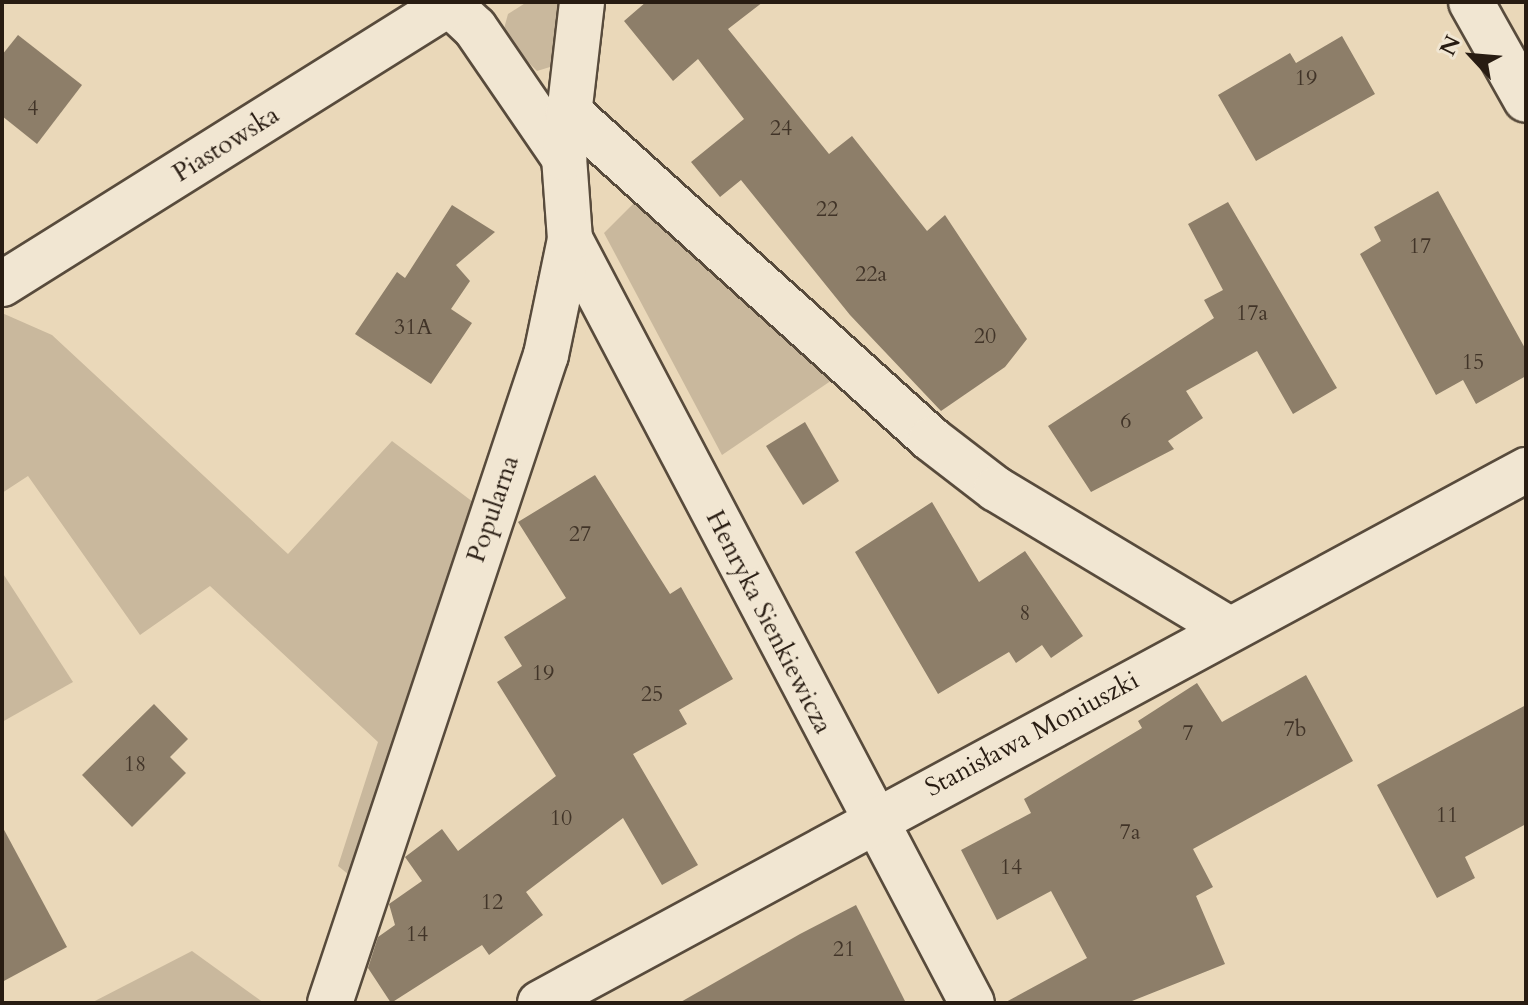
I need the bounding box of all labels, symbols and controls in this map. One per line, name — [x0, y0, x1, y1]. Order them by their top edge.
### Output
north arrow — [1432, 16, 1512, 96]
text: N — [1433, 30, 1468, 61]
house number: 19 — [1295, 66, 1317, 92]
house number: 4 — [27, 96, 39, 122]
street label: Piastowska — [167, 99, 285, 189]
house number: 24 — [770, 116, 792, 142]
house number: 22 — [816, 197, 838, 223]
house number: 17 — [1409, 234, 1431, 260]
house number: 22a — [855, 262, 887, 288]
house number: 17a — [1236, 301, 1268, 327]
house number: 31A — [394, 315, 432, 341]
house number: 20 — [974, 324, 996, 350]
house number: 15 — [1462, 350, 1484, 376]
house number: 6 — [1120, 409, 1132, 435]
street label: Popularna — [460, 452, 526, 566]
street label: Henryka Sienkiewicza — [699, 505, 839, 739]
house number: 27 — [569, 522, 591, 548]
house number: 8 — [1019, 601, 1031, 627]
house number: 19 — [532, 661, 554, 687]
street label: Stanisława Moniuszki — [920, 665, 1144, 803]
house number: 25 — [641, 682, 663, 708]
house number: 7b — [1283, 717, 1307, 743]
house number: 7 — [1182, 721, 1194, 747]
house number: 18 — [124, 752, 146, 778]
house number: 11 — [1436, 803, 1458, 829]
house number: 10 — [550, 806, 572, 832]
house number: 7a — [1120, 820, 1140, 846]
house number: 14 — [1000, 855, 1022, 881]
house number: 12 — [481, 890, 503, 916]
house number: 14 — [406, 922, 428, 948]
house number: 21 — [833, 937, 855, 963]

